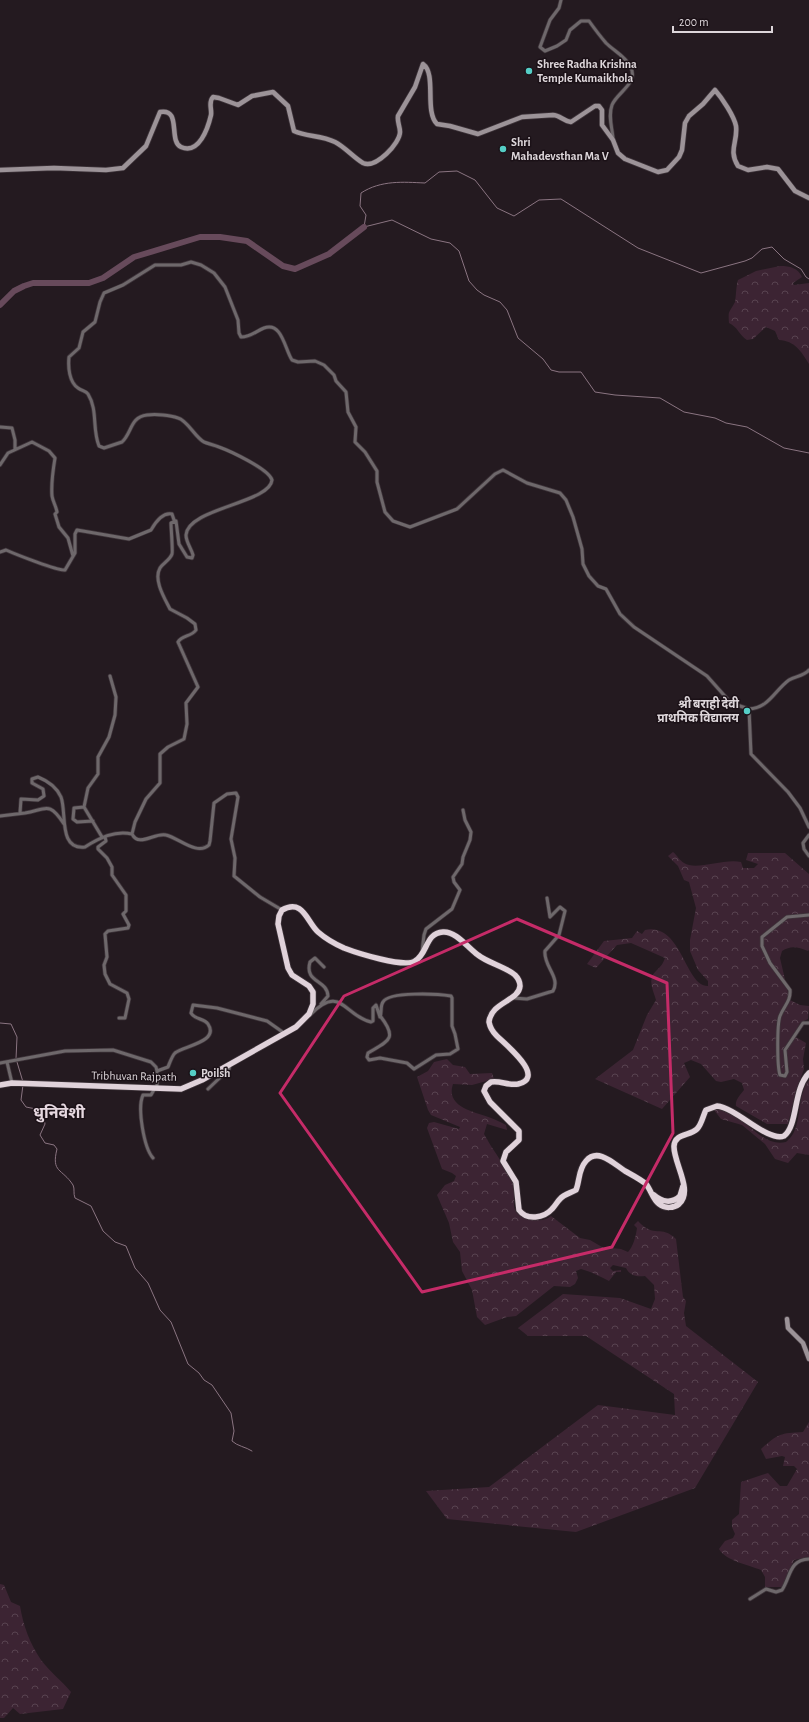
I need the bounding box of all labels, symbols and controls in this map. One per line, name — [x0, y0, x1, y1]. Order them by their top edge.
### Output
scale bar — [673, 8, 772, 34]
text: 200 m — [679, 16, 709, 28]
place label: Shree Radha Krishna Temple Kumaikhola — [537, 58, 637, 84]
marker: Shree Radha Krishna Temple Kumaikhola — [524, 66, 534, 76]
place label: Shri Mahadevsthan Ma V — [511, 136, 610, 162]
marker: Shri Mahadevsthan Ma V — [498, 144, 508, 154]
place label: श्री बराही देवी प्राथमिक विद्यालय — [657, 696, 739, 724]
marker: श्री बराही देवी प्राथमिक विद्यालय — [742, 706, 752, 716]
place label: Poilsh — [201, 1067, 230, 1079]
marker: Poilsh — [188, 1068, 198, 1078]
street label: Tribhuvan Rajpath — [91, 1069, 177, 1084]
district label: धुनिवेशी — [33, 1103, 85, 1123]

